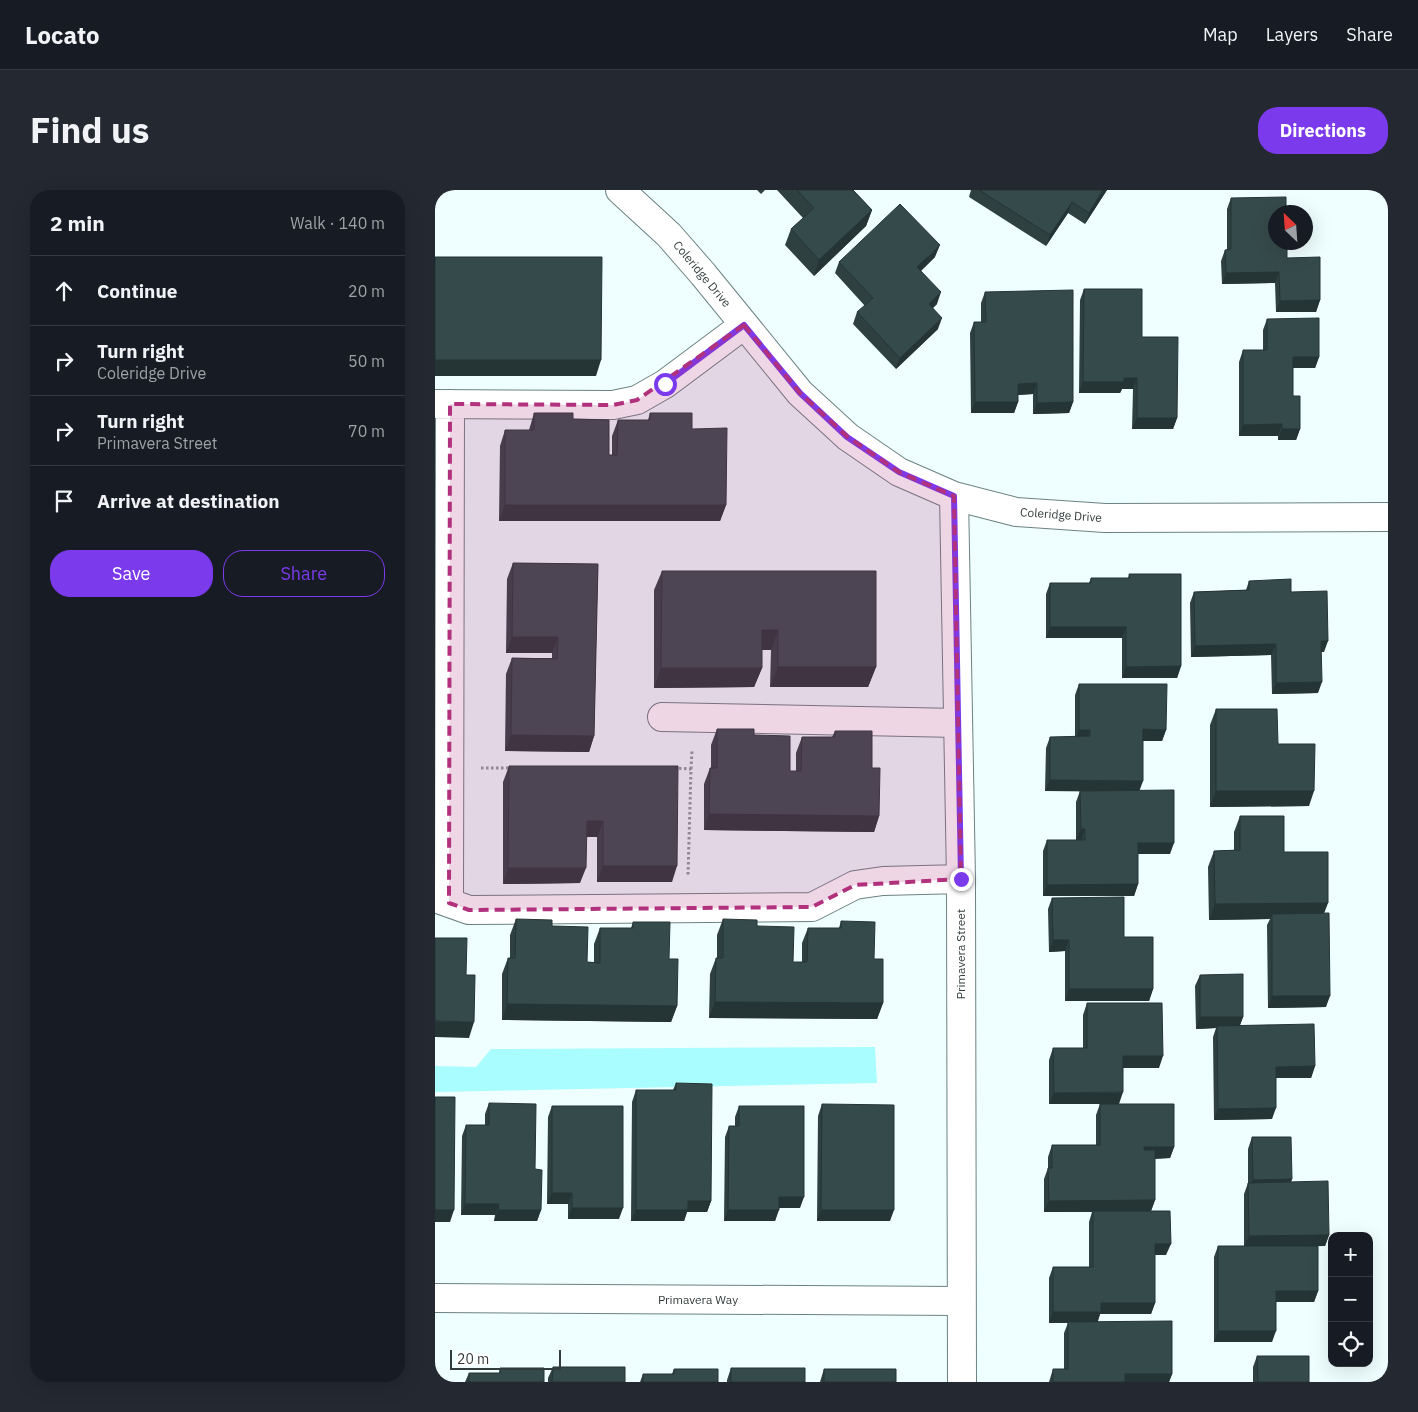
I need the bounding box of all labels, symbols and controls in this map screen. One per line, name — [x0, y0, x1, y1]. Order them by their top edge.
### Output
text: Locato — [25, 19, 100, 51]
text: Map — [1203, 23, 1238, 46]
text: Layers — [1266, 23, 1318, 46]
text: Share — [1346, 23, 1393, 46]
text: Find us — [30, 107, 149, 153]
button: Directions — [1258, 107, 1388, 154]
north arrow — [1268, 205, 1313, 250]
text: 2 min — [50, 209, 105, 237]
text: Walk · 140 m — [290, 213, 385, 233]
street label: Coleridge Drive — [670, 237, 735, 310]
icon: ahead — [50, 277, 78, 305]
text: Continue — [97, 279, 177, 303]
text: 20 m — [348, 281, 385, 301]
text: Turn right — [97, 339, 184, 363]
icon: right — [50, 347, 78, 375]
text: 50 m — [348, 351, 385, 371]
text: Coleridge Drive — [97, 363, 206, 383]
route start — [654, 373, 677, 396]
text: Turn right — [97, 409, 184, 433]
icon: right — [50, 417, 78, 445]
text: 70 m — [348, 421, 385, 441]
text: Primavera Street — [97, 433, 217, 453]
icon: arrive — [50, 487, 78, 515]
text: Arrive at destination — [97, 489, 280, 513]
street label: Coleridge Drive — [1020, 504, 1103, 525]
button: Save — [50, 550, 213, 597]
button: Share — [223, 550, 385, 597]
route end — [950, 868, 973, 891]
street label: Primavera Street — [953, 909, 968, 999]
map controls — [1328, 1232, 1373, 1367]
button: + — [1328, 1232, 1373, 1277]
button: − — [1328, 1277, 1373, 1322]
street label: Primavera Way — [658, 1292, 738, 1307]
button: locate — [1328, 1322, 1373, 1367]
scale bar — [450, 1347, 561, 1370]
text: 20 m — [457, 1350, 489, 1368]

